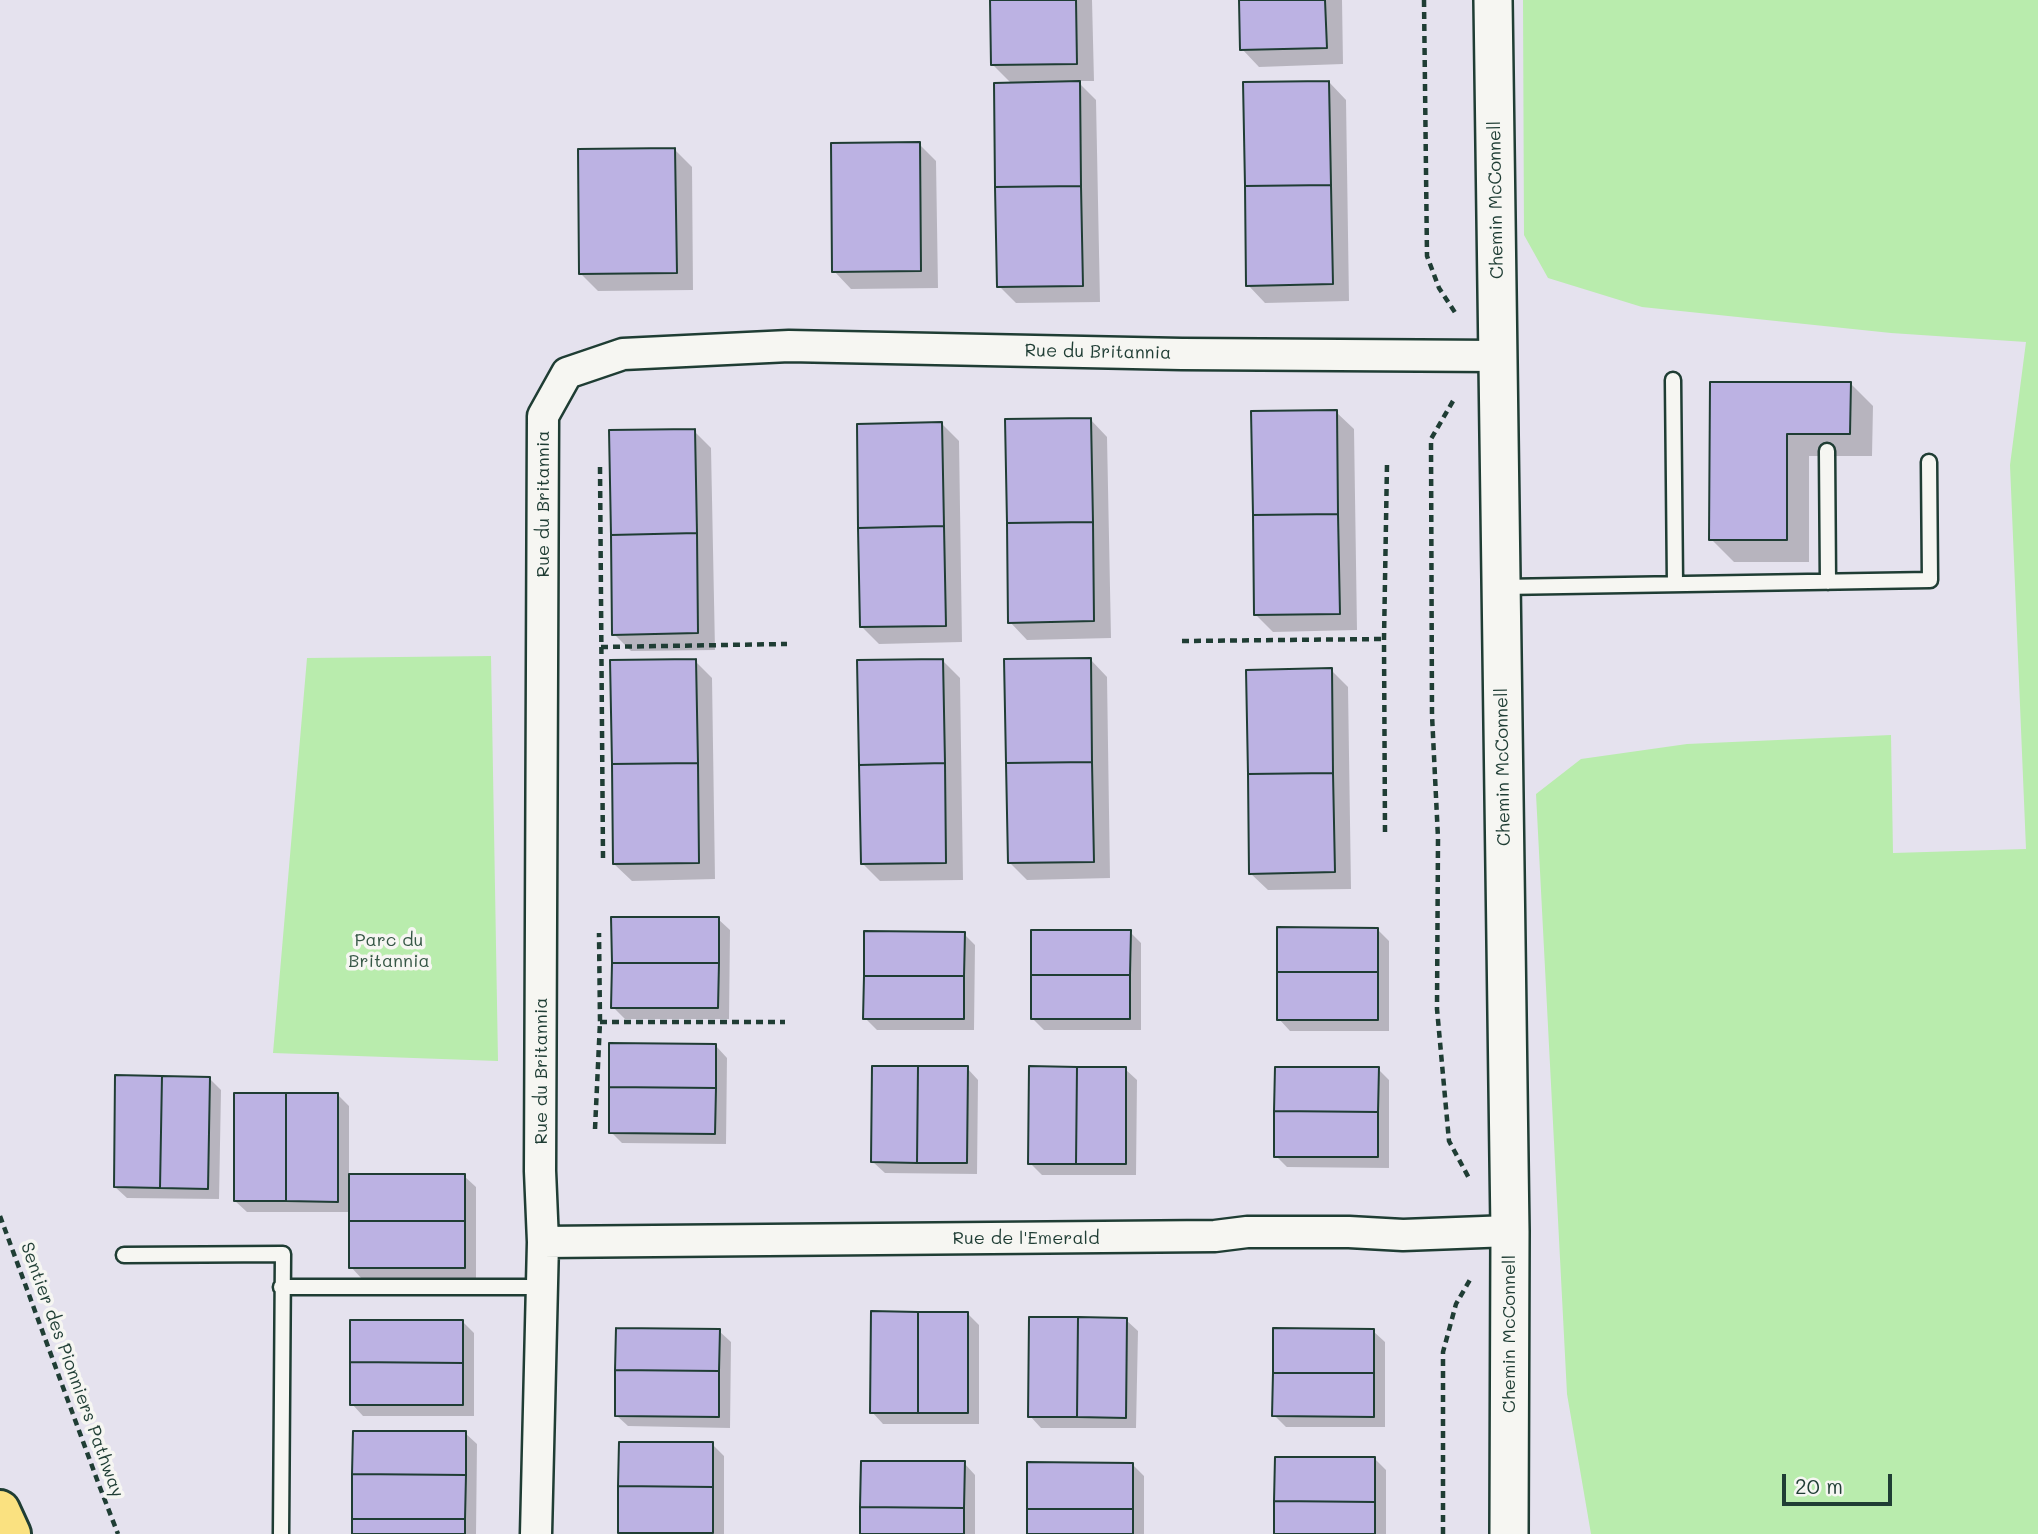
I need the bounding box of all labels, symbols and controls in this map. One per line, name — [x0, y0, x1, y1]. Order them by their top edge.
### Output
street label: Chemin McConnell — [1484, 121, 1508, 279]
street label: Rue du Britannia — [1024, 340, 1172, 364]
street label: Rue du Britannia — [532, 431, 554, 577]
street label: Chemin McConnell — [1491, 688, 1515, 846]
park label: Parc du Britannia — [348, 929, 430, 972]
street label: Rue du Britannia — [530, 998, 552, 1144]
street label: Rue de l'Emerald — [952, 1227, 1100, 1249]
street label: Sentier des Pionniers Pathway — [16, 1240, 128, 1500]
street label: Chemin McConnell — [1498, 1255, 1520, 1413]
scale bar — [1786, 1460, 1896, 1504]
text: 20 m — [1795, 1472, 1843, 1499]

